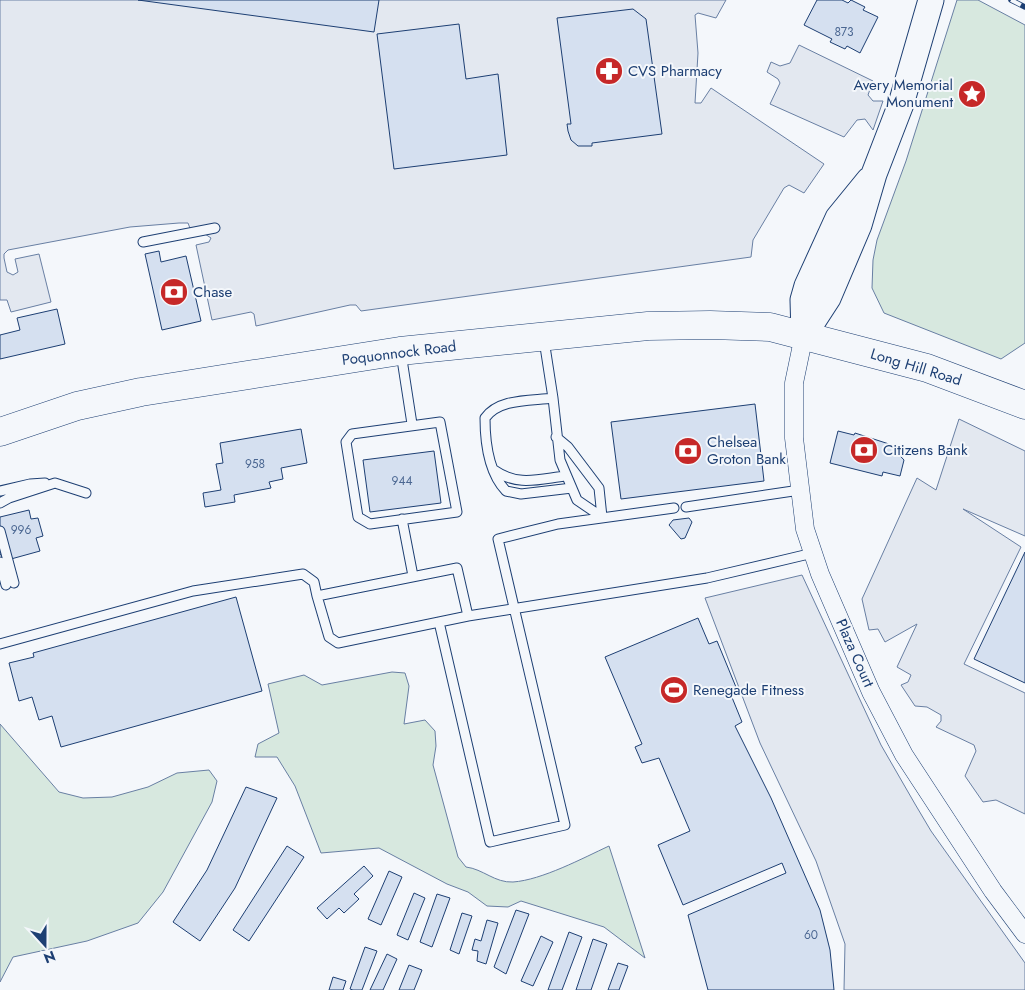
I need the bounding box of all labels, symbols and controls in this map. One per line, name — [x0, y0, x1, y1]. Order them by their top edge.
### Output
house number: 873 — [834, 23, 854, 41]
pharmacy icon: CVS Pharmacy — [594, 56, 624, 86]
place label: CVS Pharmacy — [628, 60, 722, 82]
place label: Avery Memorial Monument — [854, 74, 953, 113]
place icon: Avery Memorial Monument — [957, 79, 987, 109]
bank icon: Chase — [159, 277, 189, 307]
place label: Chase — [193, 281, 232, 303]
street label: Poquonnock Road — [341, 335, 457, 371]
street label: Long Hill Road — [868, 343, 964, 391]
place label: Chelsea Groton Bank — [707, 431, 786, 470]
bank icon: Citizens Bank — [849, 435, 879, 465]
bank icon: Chelsea Groton Bank — [673, 436, 703, 466]
place label: Citizens Bank — [883, 439, 968, 461]
house number: 958 — [245, 455, 265, 473]
house number: 944 — [392, 472, 412, 490]
house number: 996 — [11, 521, 31, 539]
street label: Plaza Court — [830, 615, 880, 691]
sports icon: Renegade Fitness — [659, 675, 689, 705]
place label: Renegade Fitness — [693, 679, 804, 701]
north arrow — [20, 920, 70, 970]
house number: 60 — [804, 926, 818, 944]
text: N — [41, 946, 58, 968]

